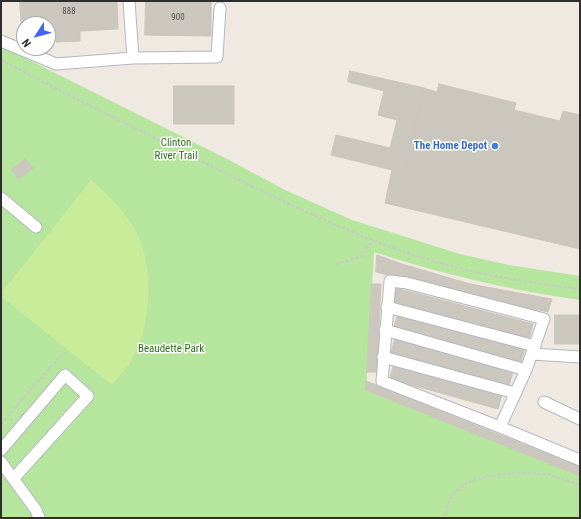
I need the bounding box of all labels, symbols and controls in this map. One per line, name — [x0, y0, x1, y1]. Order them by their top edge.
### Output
house number: 888 — [62, 7, 76, 17]
house number: 900 — [171, 13, 185, 23]
north arrow — [16, 16, 56, 56]
text: N — [19, 36, 34, 49]
park label: Clinton River Trail — [155, 136, 197, 162]
place label: The Home Depot — [414, 139, 487, 153]
marker: The Home Depot — [490, 141, 500, 151]
park label: Beaudette Park — [138, 342, 204, 356]

